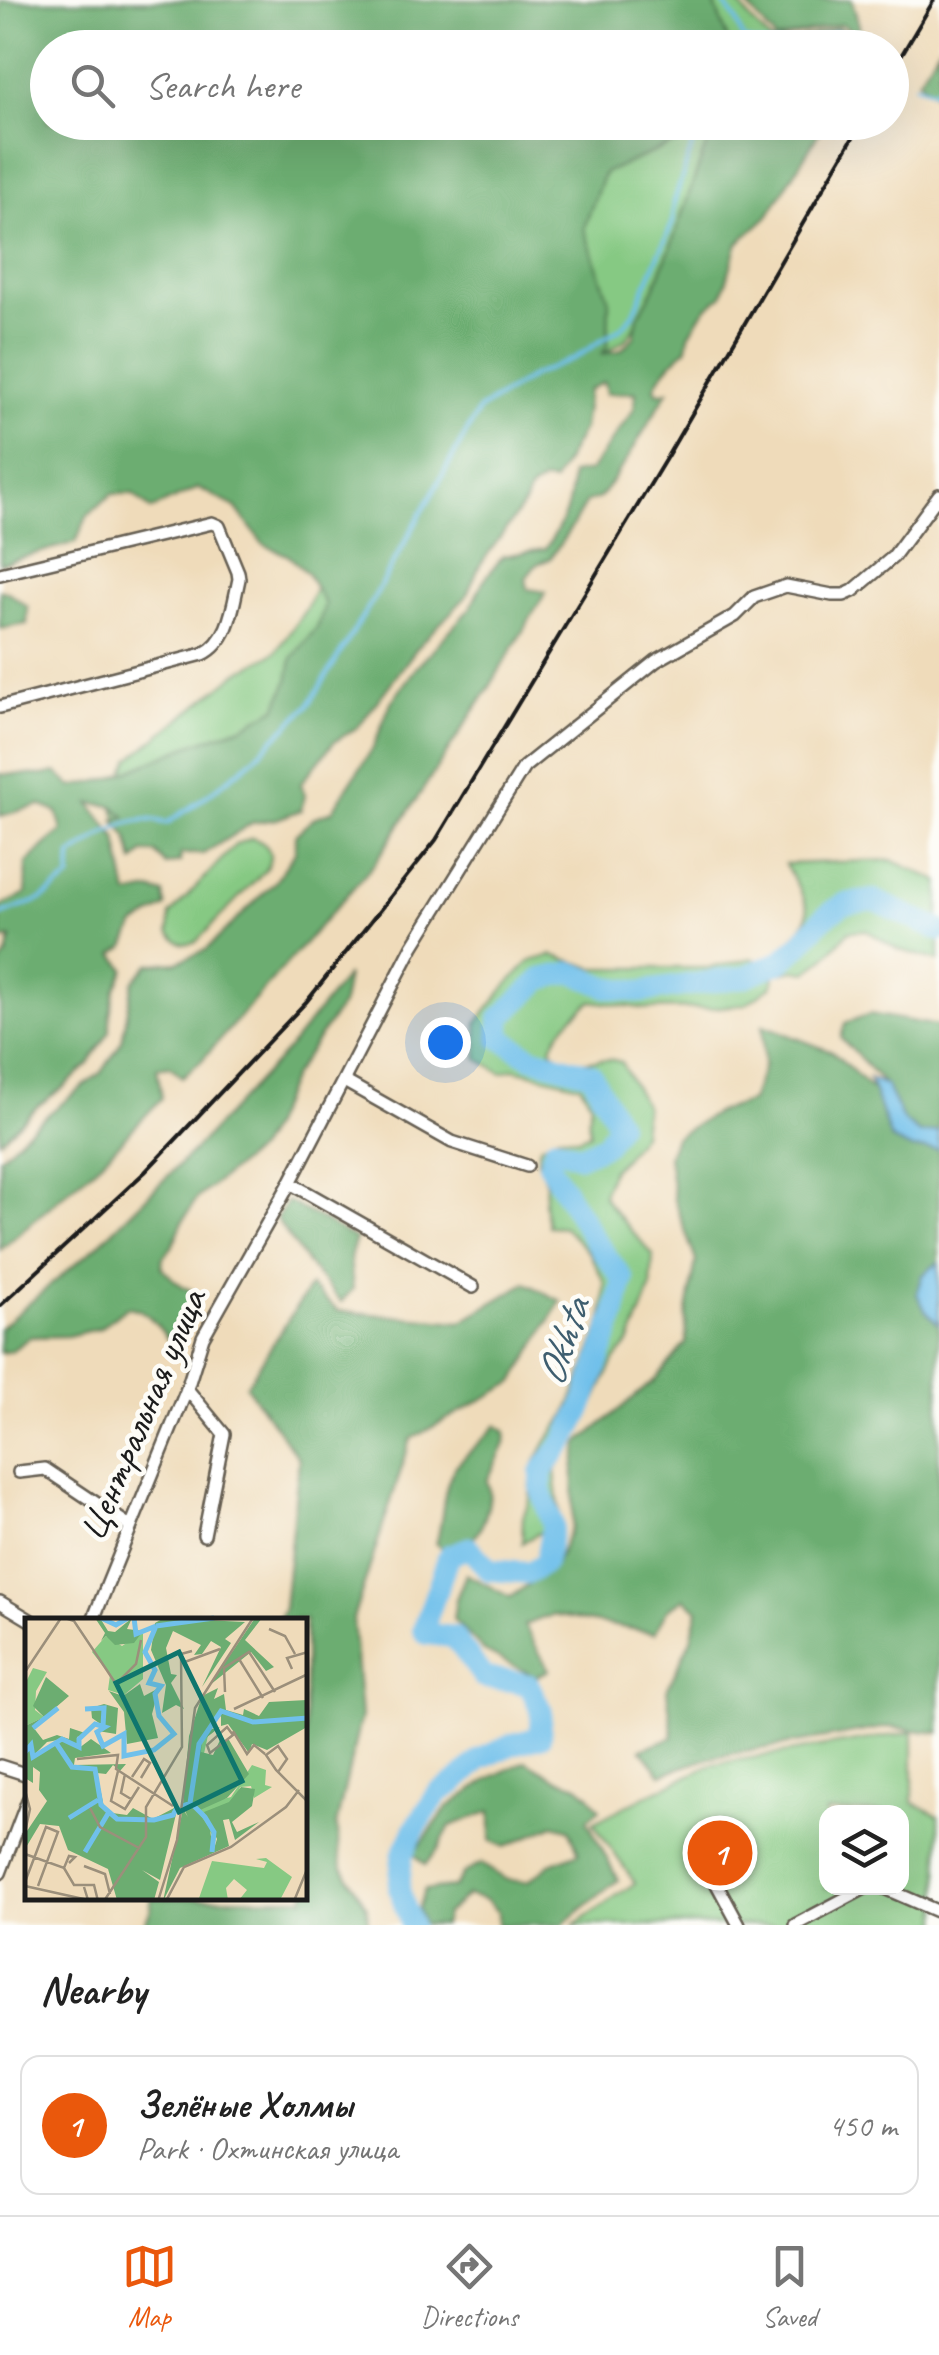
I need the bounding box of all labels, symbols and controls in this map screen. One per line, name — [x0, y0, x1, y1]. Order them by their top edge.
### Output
search box — [30, 30, 909, 140]
icon: search — [65, 58, 120, 113]
text: Search here — [145, 62, 300, 109]
your location — [420, 1017, 471, 1068]
street label: Центральная улица — [67, 1280, 218, 1548]
water label: Okhta — [524, 1288, 604, 1392]
inset map — [25, 1618, 308, 1900]
map controls — [819, 1805, 909, 1895]
button: layers — [819, 1805, 909, 1895]
pin: 1 — [688, 1816, 752, 1890]
text: Nearby — [40, 1964, 146, 2017]
text: Зелёные Холмы — [137, 2081, 353, 2128]
text: 1 — [67, 2105, 82, 2146]
text: 450 m — [828, 2105, 897, 2146]
text: Park · Охтинская улица — [137, 2128, 398, 2169]
tab: Map — [122, 2239, 177, 2334]
tab: Directions — [421, 2239, 518, 2334]
tab: Saved — [762, 2239, 817, 2334]

